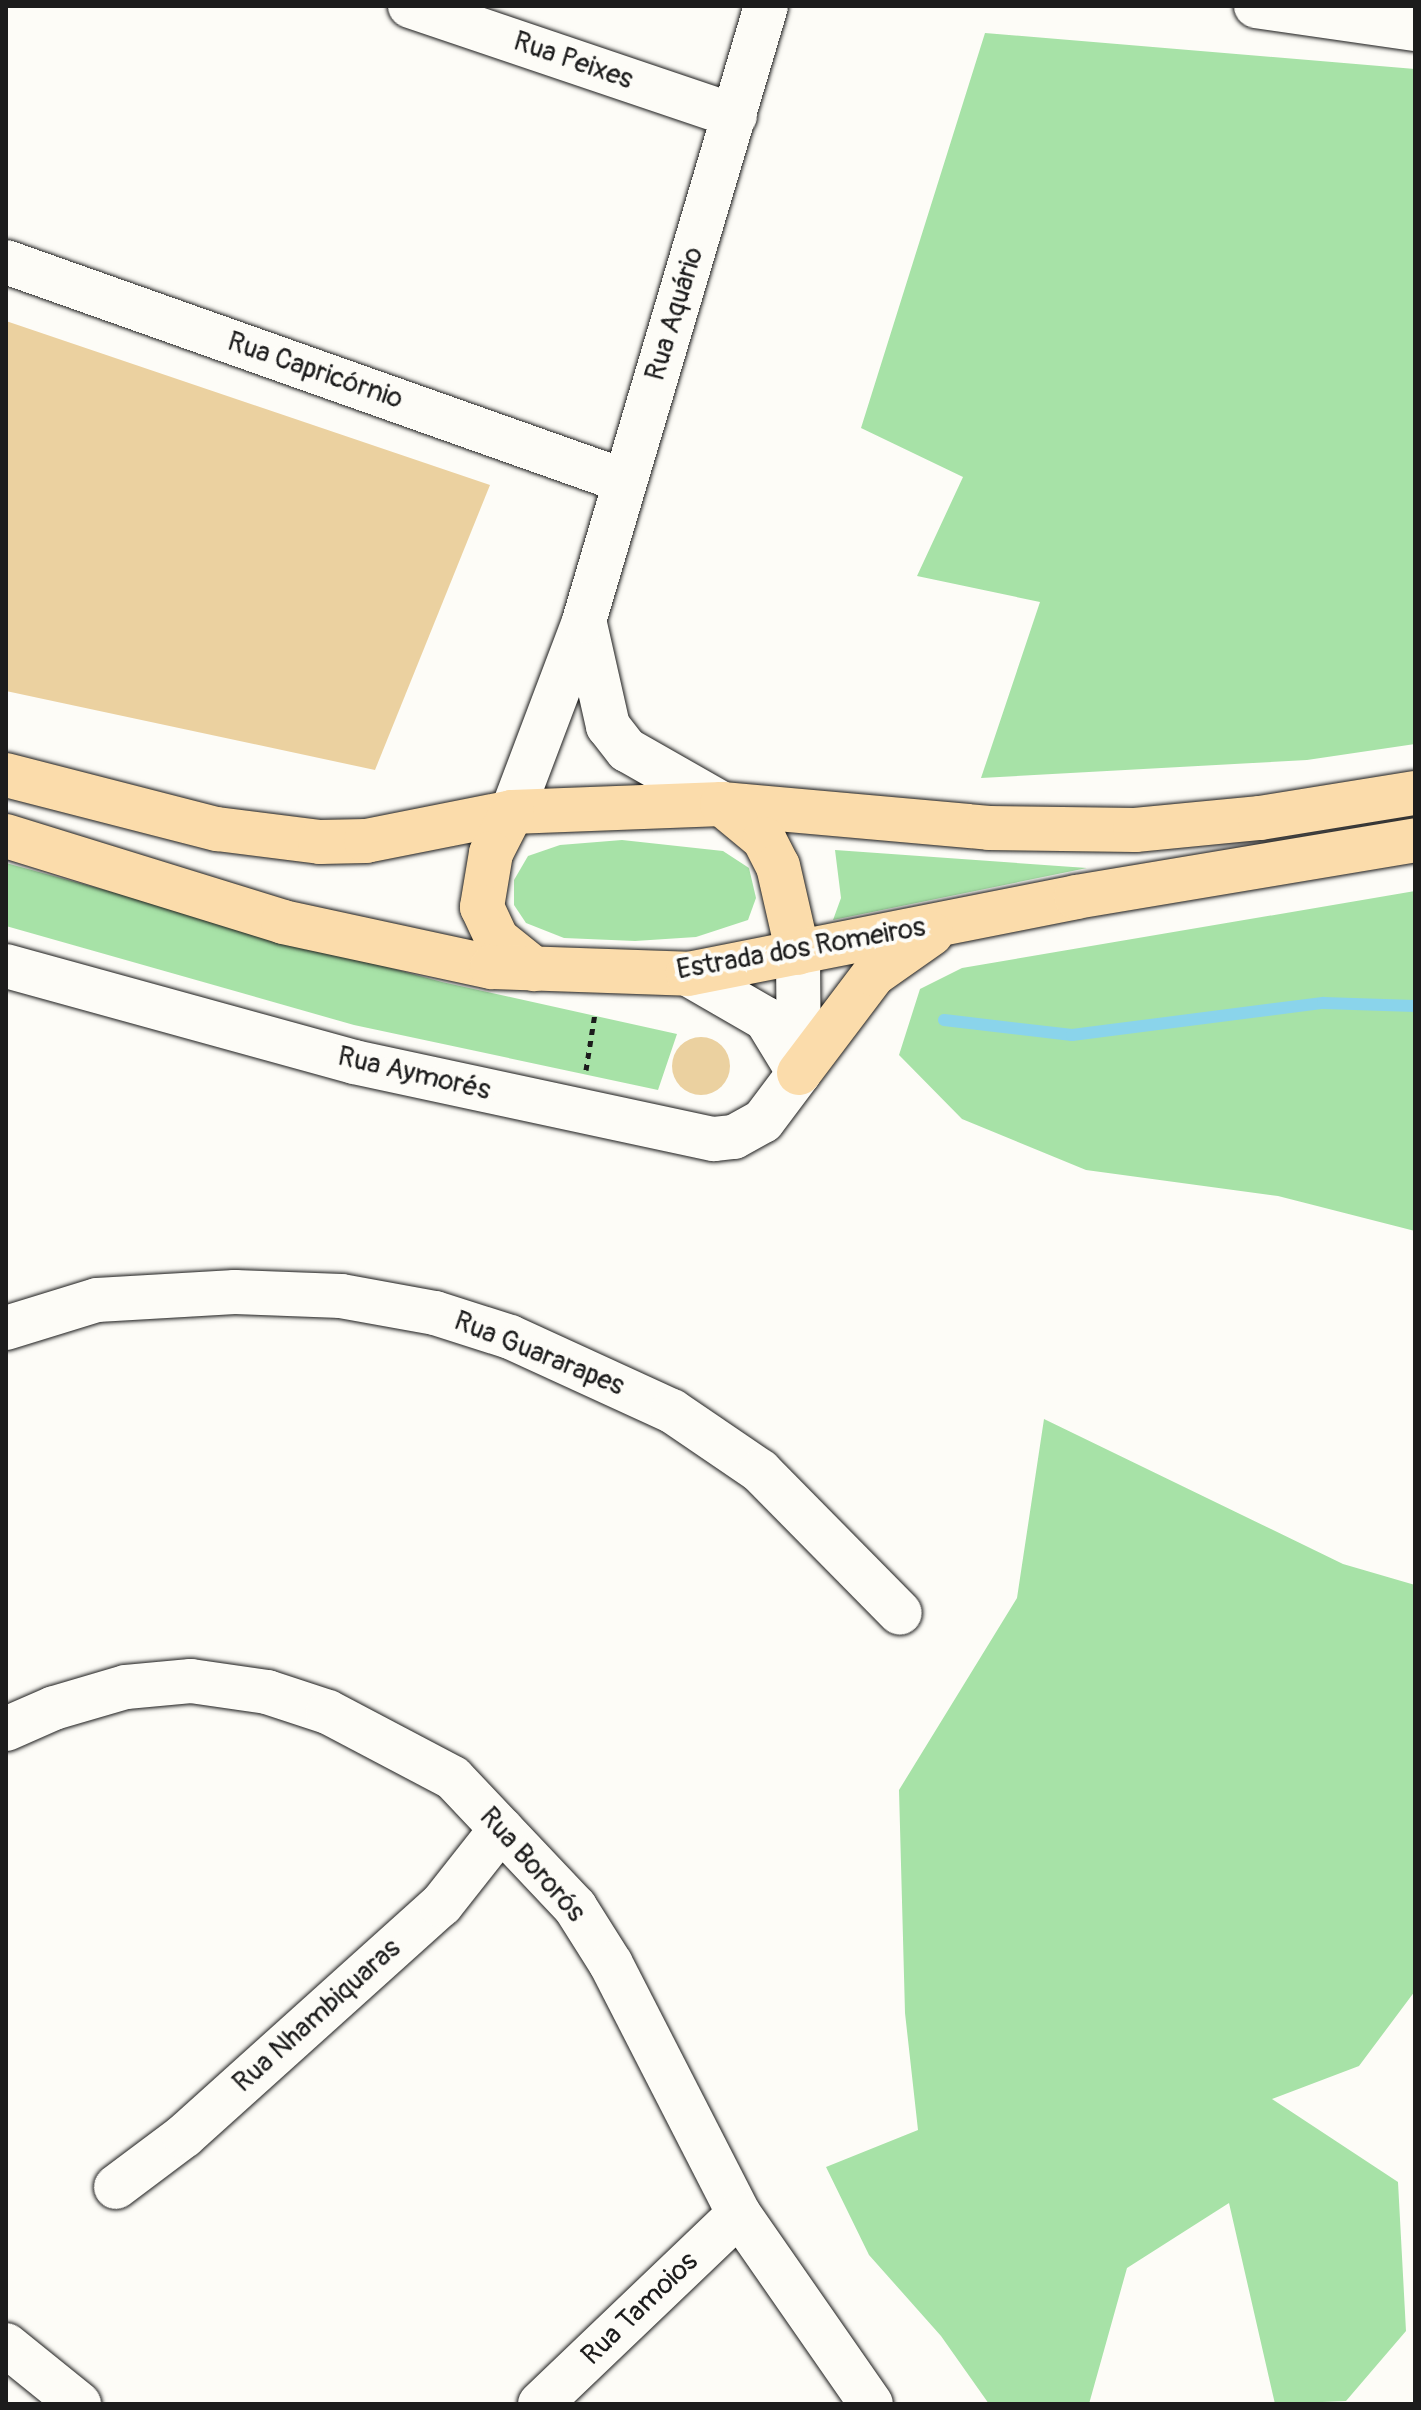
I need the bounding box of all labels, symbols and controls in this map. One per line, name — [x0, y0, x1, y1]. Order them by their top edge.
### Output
street label: Rua Peixes — [509, 25, 637, 97]
street label: Rua Aquário — [639, 243, 711, 385]
street label: Rua Capricórnio — [223, 325, 407, 417]
street label: Estrada dos Romeiros — [674, 911, 928, 987]
street label: Rua Aymorés — [334, 1040, 494, 1108]
street label: Rua Guararapes — [449, 1305, 629, 1403]
street label: Rua Bororós — [472, 1801, 592, 1929]
street label: Rua Nhambiquaras — [226, 1932, 408, 2100]
street label: Rua Tamoios — [575, 2245, 705, 2373]

